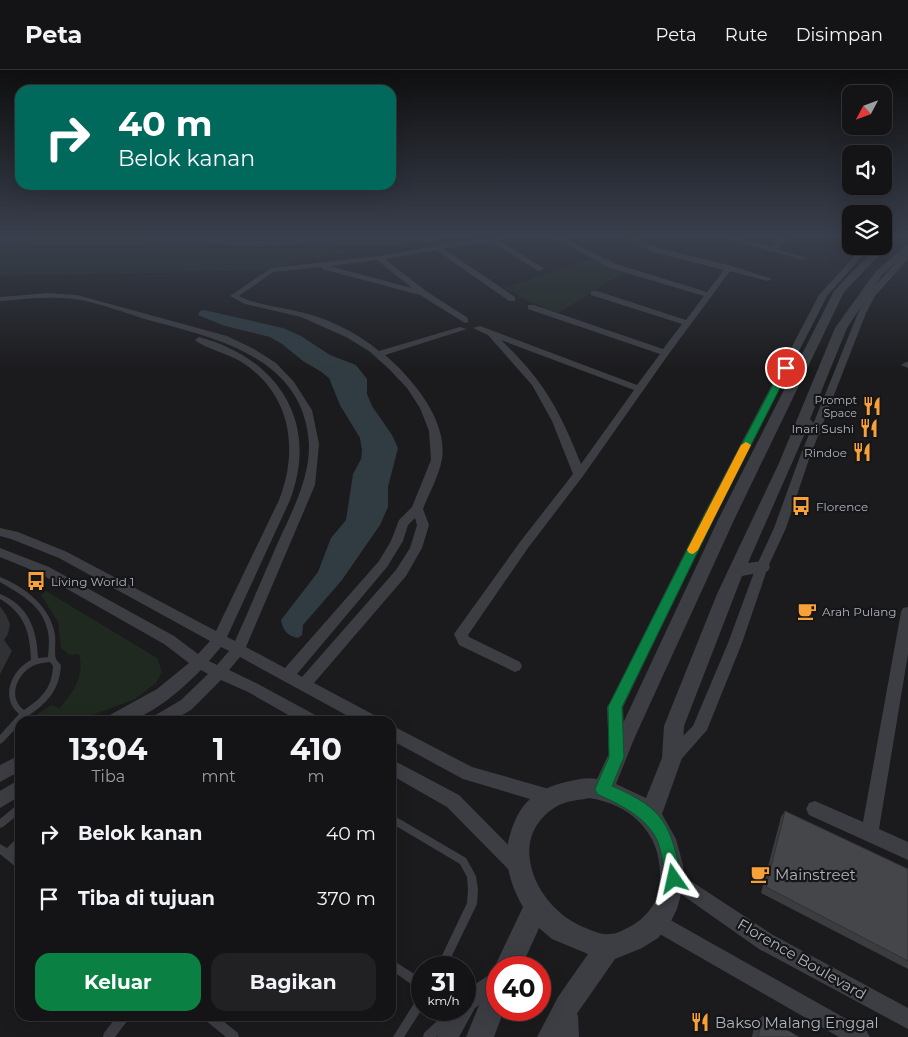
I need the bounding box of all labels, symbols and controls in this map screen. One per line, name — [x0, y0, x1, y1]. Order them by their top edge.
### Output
text: Peta — [25, 20, 82, 49]
text: Peta — [656, 24, 697, 46]
text: Rute — [725, 24, 768, 46]
text: Disimpan — [796, 24, 883, 46]
north arrow — [842, 85, 892, 135]
map controls — [842, 85, 892, 255]
text: 40 m — [118, 102, 213, 145]
icon: right — [35, 105, 100, 170]
text: Belok kanan — [118, 145, 255, 172]
button: sound — [842, 145, 892, 195]
button: layers — [842, 205, 892, 255]
pin — [765, 347, 807, 389]
icon: arrive — [772, 354, 800, 382]
place label: Prompt Space — [815, 393, 858, 420]
restaurant icon: Prompt Space — [861, 395, 883, 417]
restaurant icon: Inari Sushi — [858, 417, 880, 439]
place label: Inari Sushi — [791, 421, 854, 436]
restaurant icon: Rindoe — [851, 441, 873, 463]
place label: Rindoe — [804, 445, 847, 460]
bus stop icon: Florence — [790, 495, 812, 517]
place label: Florence — [816, 499, 868, 514]
bus stop icon: Living World 1 — [25, 570, 47, 592]
place label: Living World 1 — [51, 574, 134, 589]
cafe icon: Arah Pulang — [796, 600, 818, 622]
place label: Arah Pulang — [822, 604, 897, 619]
text: 13:04 — [69, 731, 147, 768]
text: 1 — [213, 731, 225, 768]
text: 410 — [290, 731, 342, 768]
text: Tiba — [91, 767, 125, 786]
text: mnt — [202, 767, 236, 786]
text: m — [307, 767, 324, 786]
icon: right — [35, 820, 63, 848]
text: Belok kanan — [78, 822, 202, 845]
text: 40 m — [326, 822, 376, 845]
position arrow — [647, 852, 699, 904]
cafe icon: Mainstreet — [749, 863, 771, 885]
place label: Mainstreet — [775, 865, 856, 884]
icon: arrive — [35, 885, 63, 913]
text: Tiba di tujuan — [78, 887, 215, 910]
text: 370 m — [317, 887, 376, 910]
street label: Florence Boulevard — [734, 914, 870, 1004]
button: Keluar — [35, 953, 201, 1011]
button: Bagikan — [211, 953, 376, 1011]
speed limit sign: 40 — [486, 956, 551, 1021]
text: 31 — [431, 967, 456, 997]
text: km/h — [427, 993, 460, 1008]
restaurant icon: Bakso Malang Enggal — [689, 1011, 711, 1033]
place label: Bakso Malang Enggal — [715, 1013, 879, 1032]

